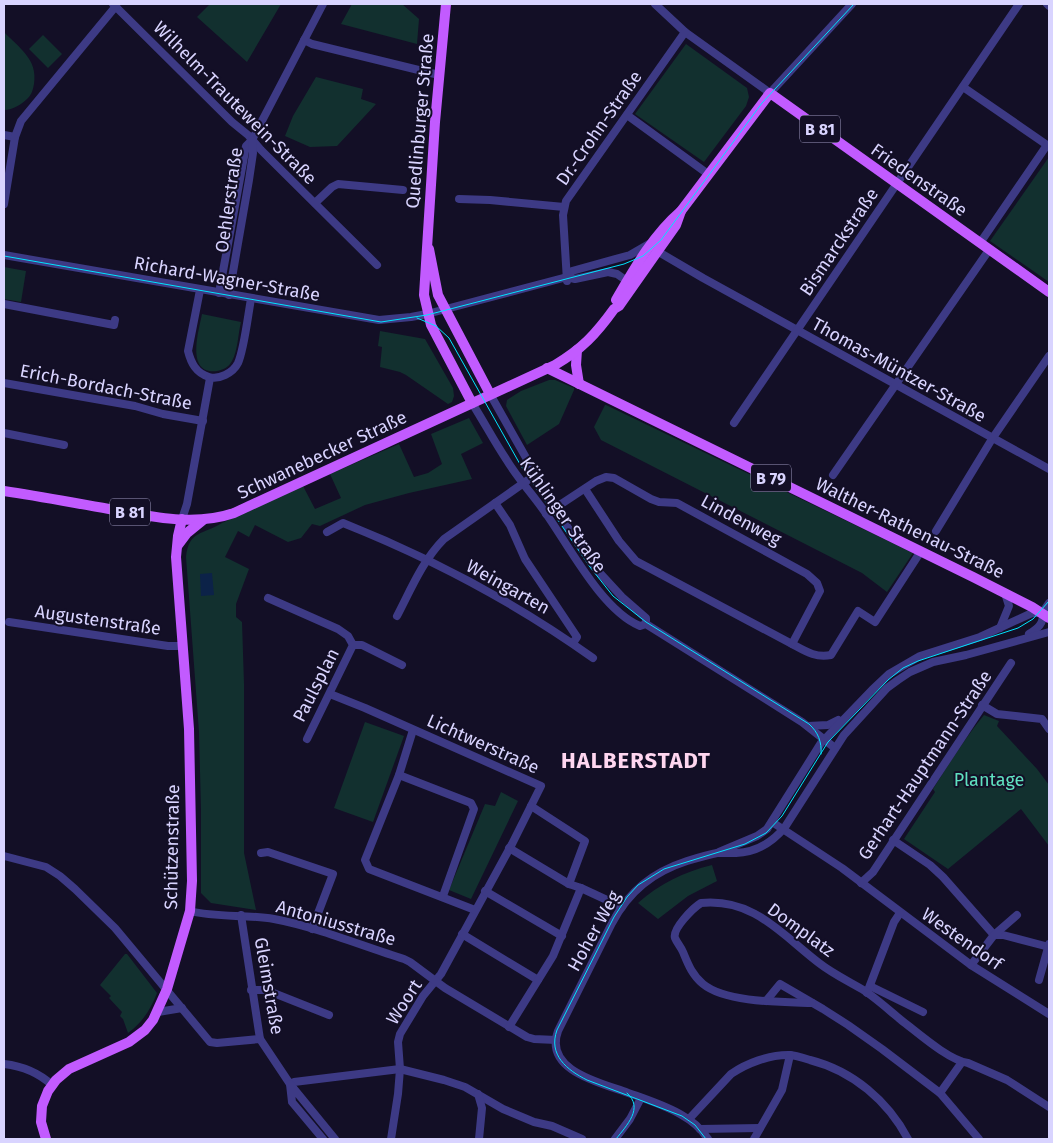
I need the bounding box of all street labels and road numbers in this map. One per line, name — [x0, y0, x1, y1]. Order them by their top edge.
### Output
street label: Wilhelm-Trautewein-Straße — [149, 17, 321, 189]
street label: Quedlinburger Straße — [401, 33, 439, 209]
street label: Dr.-Crohn-Straße — [551, 66, 647, 190]
road number: B 81 — [800, 116, 840, 142]
street label: Friedenstraße — [867, 139, 971, 221]
street label: Oehlerstraße — [211, 146, 247, 254]
street label: Bismarckstraße — [795, 184, 883, 300]
street label: Richard-Wagner-Straße — [132, 252, 322, 306]
street label: Thomas-Müntzer-Straße — [808, 313, 990, 427]
street label: Erich-Bordach-Straße — [18, 360, 194, 414]
street label: Schwanebecker Straße — [234, 406, 410, 504]
street label: Kühlinger Straße — [515, 453, 611, 577]
road number: B 79 — [751, 464, 791, 492]
street label: Walther-Rathenau-Straße — [812, 473, 1008, 583]
street label: Lindenweg — [697, 490, 785, 551]
road number: B 81 — [110, 498, 150, 526]
street label: Weingarten — [462, 555, 554, 619]
street label: Augustenstraße — [34, 600, 162, 640]
street label: Paulsplan — [288, 645, 344, 725]
street label: Gerhart-Hauptmann-Straße — [853, 666, 997, 864]
street label: Lichtwerstraße — [423, 709, 543, 779]
street label: Schützenstraße — [160, 784, 184, 910]
street label: Hoher Weg — [563, 886, 625, 975]
street label: Antoniusstraße — [274, 895, 398, 951]
street label: Domplatz — [763, 898, 839, 962]
street label: Westendorf — [917, 903, 1008, 976]
street label: Gleimstraße — [250, 936, 288, 1036]
street label: Woort — [381, 975, 427, 1029]

